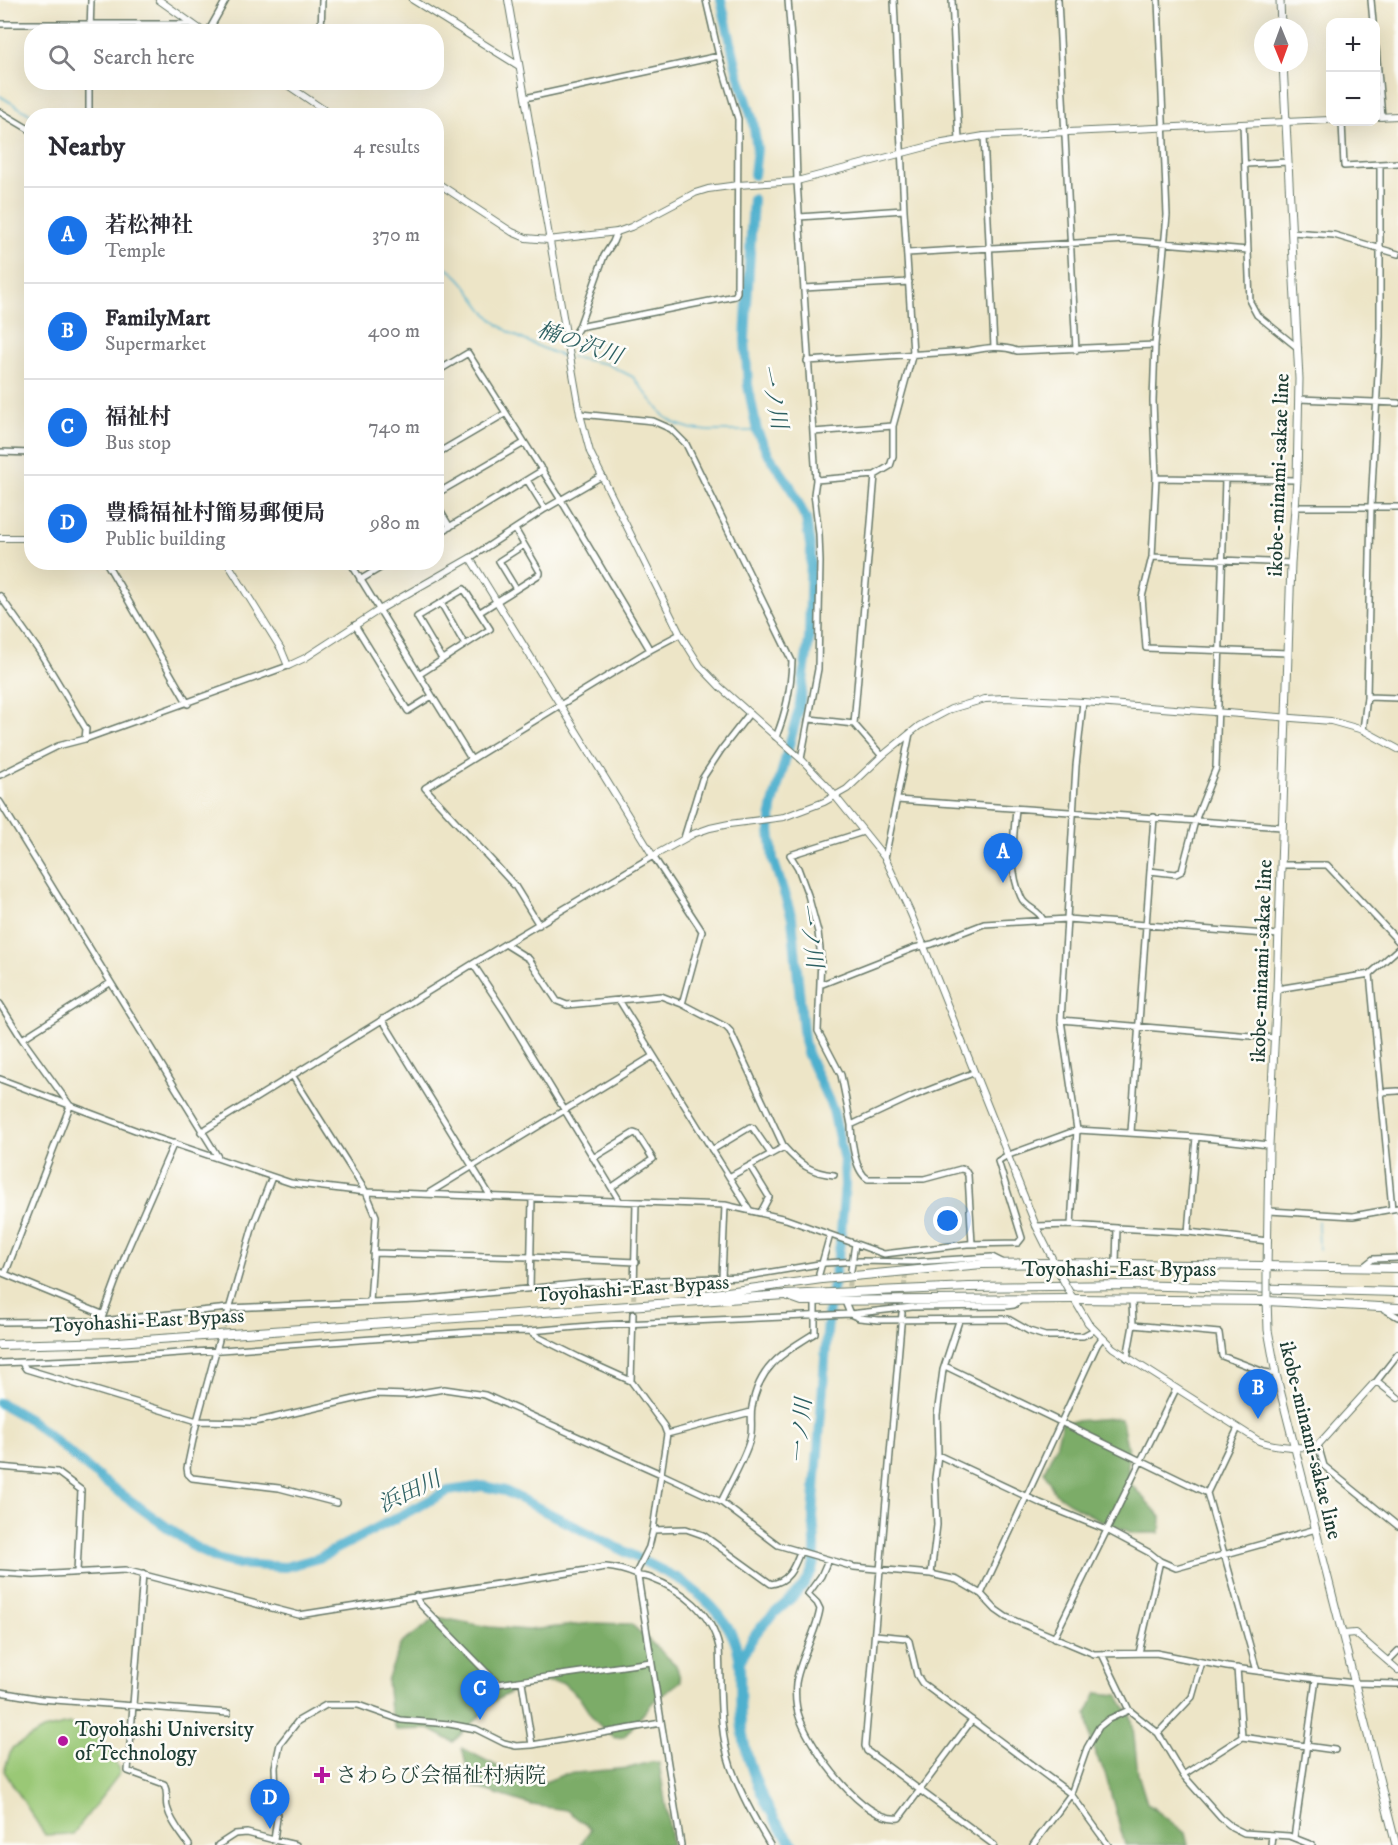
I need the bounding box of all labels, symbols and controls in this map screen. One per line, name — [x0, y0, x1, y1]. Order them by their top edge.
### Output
north arrow — [1254, 18, 1308, 72]
map controls — [1326, 18, 1380, 126]
button: + — [1326, 18, 1380, 72]
search box — [24, 24, 444, 90]
icon: search — [45, 41, 78, 74]
text: Search here — [93, 44, 195, 71]
button: − — [1326, 72, 1380, 126]
text: Nearby — [48, 131, 125, 164]
text: 4 results — [353, 135, 420, 160]
text: 若松神社 — [105, 212, 193, 239]
text: A — [61, 223, 74, 248]
text: 370 m — [372, 223, 420, 248]
text: Temple — [105, 239, 166, 264]
text: FamilyMart — [105, 305, 210, 332]
water label: 楠の沢川 — [534, 316, 627, 371]
text: B — [61, 319, 74, 344]
text: 400 m — [368, 319, 420, 344]
text: Supermarket — [105, 332, 206, 357]
water label: 一ノ川 — [752, 361, 793, 433]
street label: ikobe-minami-sakae line — [1262, 373, 1296, 577]
text: 福祉村 — [105, 404, 171, 431]
text: C — [61, 415, 74, 440]
text: 740 m — [368, 415, 420, 440]
text: Bus stop — [105, 431, 171, 456]
text: 豊橋福祉村簡易郵便局 — [105, 500, 325, 527]
text: D — [60, 511, 75, 536]
text: 980 m — [370, 511, 420, 536]
text: Public building — [105, 527, 225, 552]
pin: A — [984, 834, 1022, 883]
street label: ikobe-minami-sakae line — [1245, 859, 1279, 1063]
water label: 一ノ川 — [791, 901, 828, 972]
your location — [933, 1206, 962, 1235]
street label: Toyohashi-East Bypass — [1022, 1257, 1216, 1283]
street label: Toyohashi-East Bypass — [534, 1269, 730, 1309]
street label: Toyohashi-East Bypass — [49, 1303, 245, 1339]
street label: ikobe-minami-sakae line — [1273, 1338, 1347, 1542]
pin: B — [1238, 1370, 1278, 1419]
water label: 一ノ川 — [785, 1395, 818, 1465]
water label: 浜田川 — [374, 1465, 447, 1519]
pin: C — [460, 1670, 500, 1720]
place label: Toyohashi University of Technology — [75, 1717, 255, 1767]
marker: Toyohashi University of Technology — [56, 1734, 70, 1748]
place label: さわらび会福祉村病院 — [336, 1763, 546, 1789]
marker: さわらび会福祉村病院 — [313, 1766, 331, 1784]
pin: D — [250, 1780, 290, 1829]

